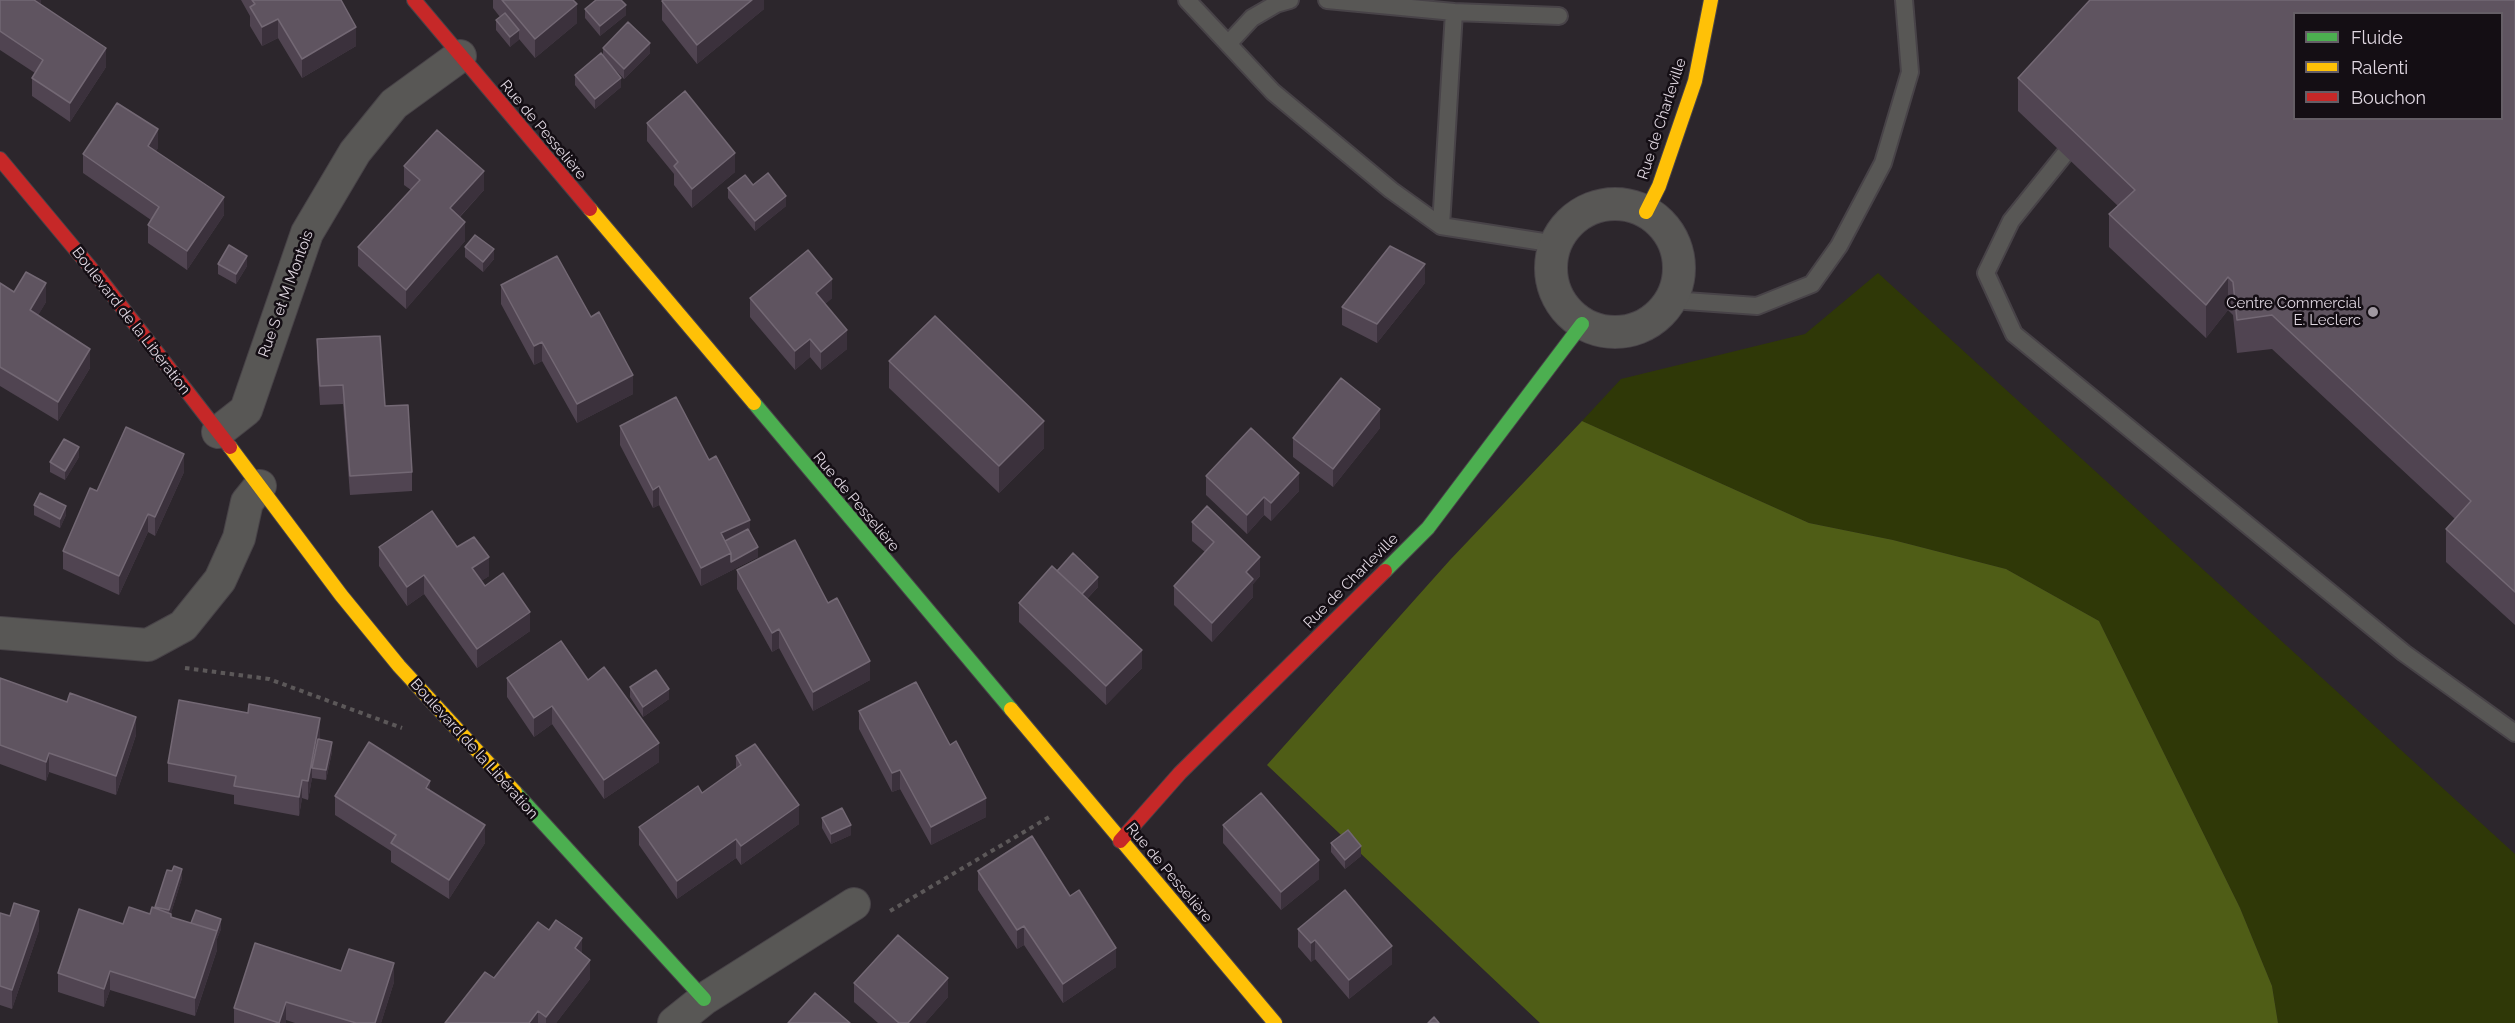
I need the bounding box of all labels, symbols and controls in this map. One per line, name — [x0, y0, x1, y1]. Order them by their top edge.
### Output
legend — [2293, 12, 2503, 120]
text: Fluide — [2351, 27, 2403, 48]
street label: Rue de Charleville — [1634, 56, 1690, 182]
text: Ralenti — [2351, 57, 2408, 78]
street label: Rue de Pesselière — [496, 77, 590, 183]
text: Bouchon — [2351, 87, 2426, 108]
street label: Rue S et M Montois — [255, 228, 317, 360]
street label: Boulevard de la Libération — [68, 244, 194, 398]
place label: Centre Commercial E. Leclerc — [2226, 294, 2361, 329]
marker: Centre Commercial E. Leclerc — [2366, 305, 2380, 319]
street label: Rue de Pesselière — [809, 449, 903, 555]
street label: Rue de Charleville — [1300, 530, 1402, 632]
street label: Boulevard de la Libération — [406, 675, 542, 823]
street label: Rue de Pesselière — [1122, 820, 1216, 926]

